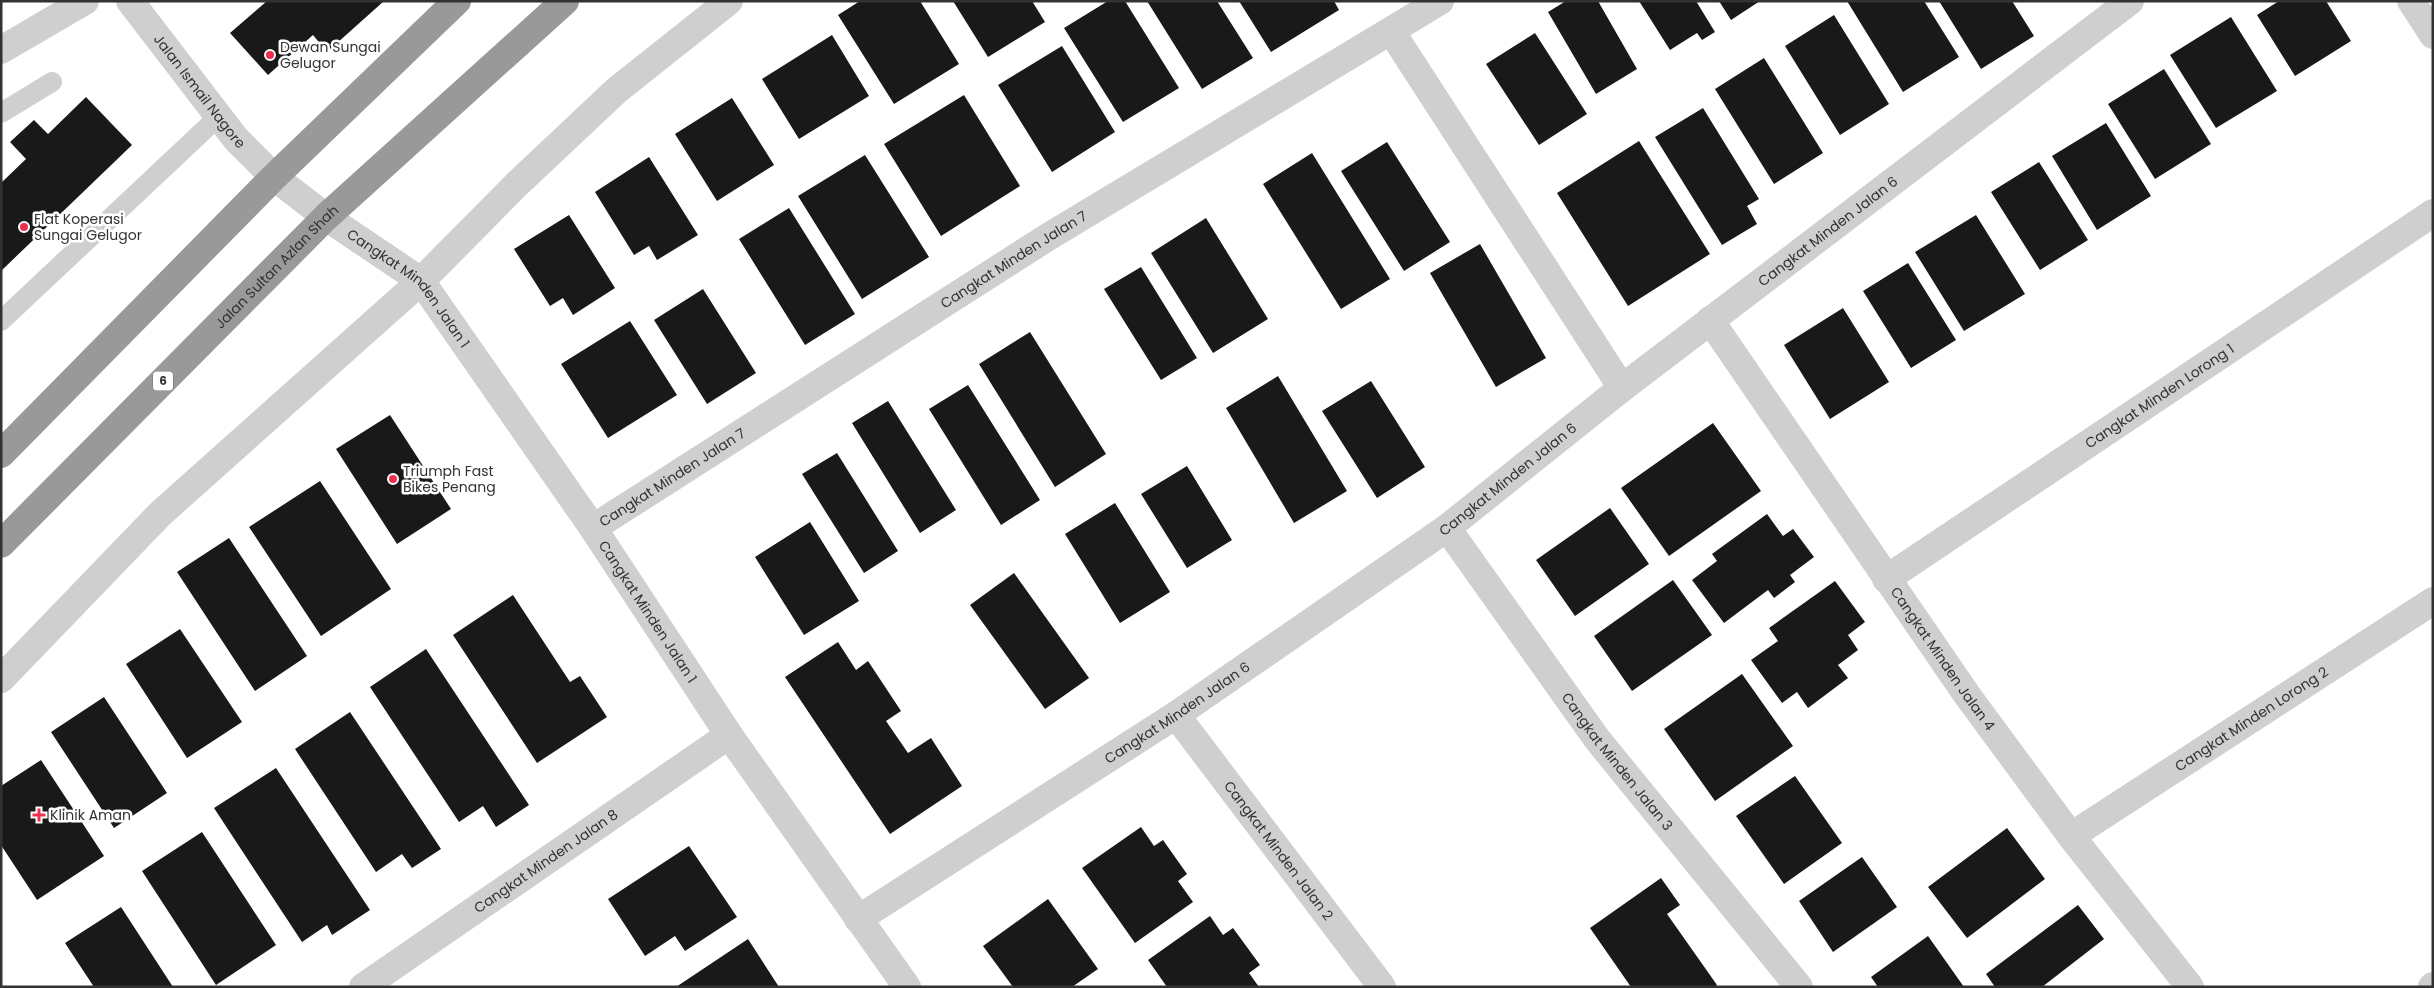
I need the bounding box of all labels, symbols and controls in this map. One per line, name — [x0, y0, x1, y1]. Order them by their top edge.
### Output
street label: Jalan Ismail Nagore — [149, 30, 250, 153]
place label: Dewan Sungai Gelugor — [280, 37, 381, 73]
marker: Dewan Sungai Gelugor — [264, 49, 276, 61]
street label: Cangkat Minden Jalan 6 — [1754, 171, 1902, 291]
street label: Jalan Sultan Azlan Shah — [210, 200, 343, 333]
street label: Cangkat Minden Jalan 7 — [936, 206, 1091, 313]
place label: Flat Koperasi Sungai Gelugor — [34, 209, 142, 245]
marker: Flat Koperasi Sungai Gelugor — [18, 221, 30, 233]
street label: Cangkat Minden Jalan 1 — [343, 224, 475, 352]
street label: Cangkat Minden Lorong 1 — [2081, 339, 2238, 453]
road number: 6 — [153, 372, 173, 391]
street label: Cangkat Minden Jalan 6 — [1435, 418, 1581, 541]
street label: Cangkat Minden Jalan 7 — [595, 423, 749, 532]
place label: Triumph Fast Bikes Penang — [403, 461, 496, 497]
marker: Triumph Fast Bikes Penang — [387, 473, 399, 485]
street label: Cangkat Minden Jalan 1 — [594, 537, 702, 687]
street label: Cangkat Minden Jalan 4 — [1886, 583, 2000, 735]
street label: Cangkat Minden Jalan 6 — [1100, 657, 1254, 768]
street label: Cangkat Minden Lorong 2 — [2171, 662, 2332, 776]
street label: Cangkat Minden Jalan 3 — [1557, 688, 1678, 835]
street label: Cangkat Minden Jalan 2 — [1219, 777, 1338, 924]
street label: Cangkat Minden Jalan 8 — [470, 804, 622, 918]
place label: Klinik Aman — [50, 805, 131, 825]
marker: Klinik Aman — [32, 808, 46, 822]

